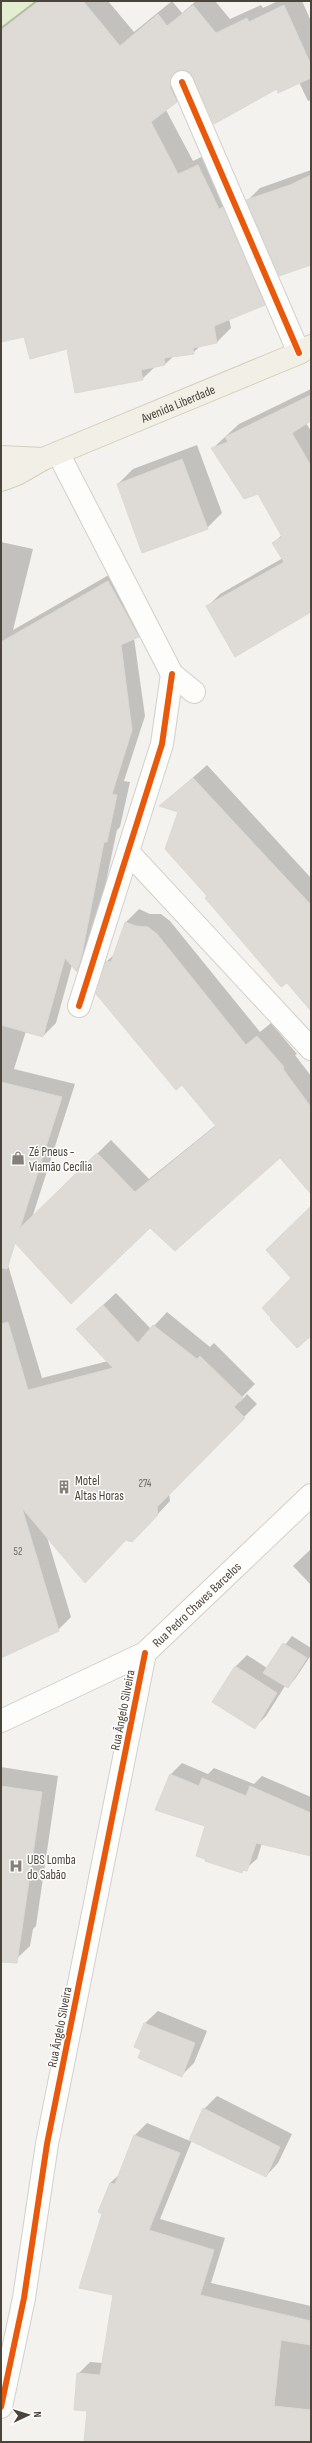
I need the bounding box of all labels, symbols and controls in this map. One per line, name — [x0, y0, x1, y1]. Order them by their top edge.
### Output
street label: Avenida Liberdade — [138, 382, 218, 427]
place label: Zé Pneus - Viamão Cecília — [29, 1144, 92, 1175]
shop icon: Zé Pneus - Viamão Cecília — [10, 1150, 26, 1166]
place label: Motel Altas Horas — [74, 1473, 124, 1504]
house number: 274 — [139, 1477, 152, 1490]
building icon: Motel Altas Horas — [56, 1479, 72, 1495]
house number: 52 — [14, 1545, 23, 1558]
street label: Rua Pedro Chaves Barcelos — [149, 1559, 245, 1651]
street label: Rua Ângelo Silveira — [107, 1669, 139, 1752]
place label: UBS Lomba do Sabão — [27, 1852, 76, 1883]
hospital icon: UBS Lomba do Sabão — [8, 1858, 24, 1874]
street label: Rua Ângelo Silveira — [44, 1986, 76, 2069]
north arrow — [8, 2395, 48, 2435]
text: N — [31, 2411, 44, 2418]

